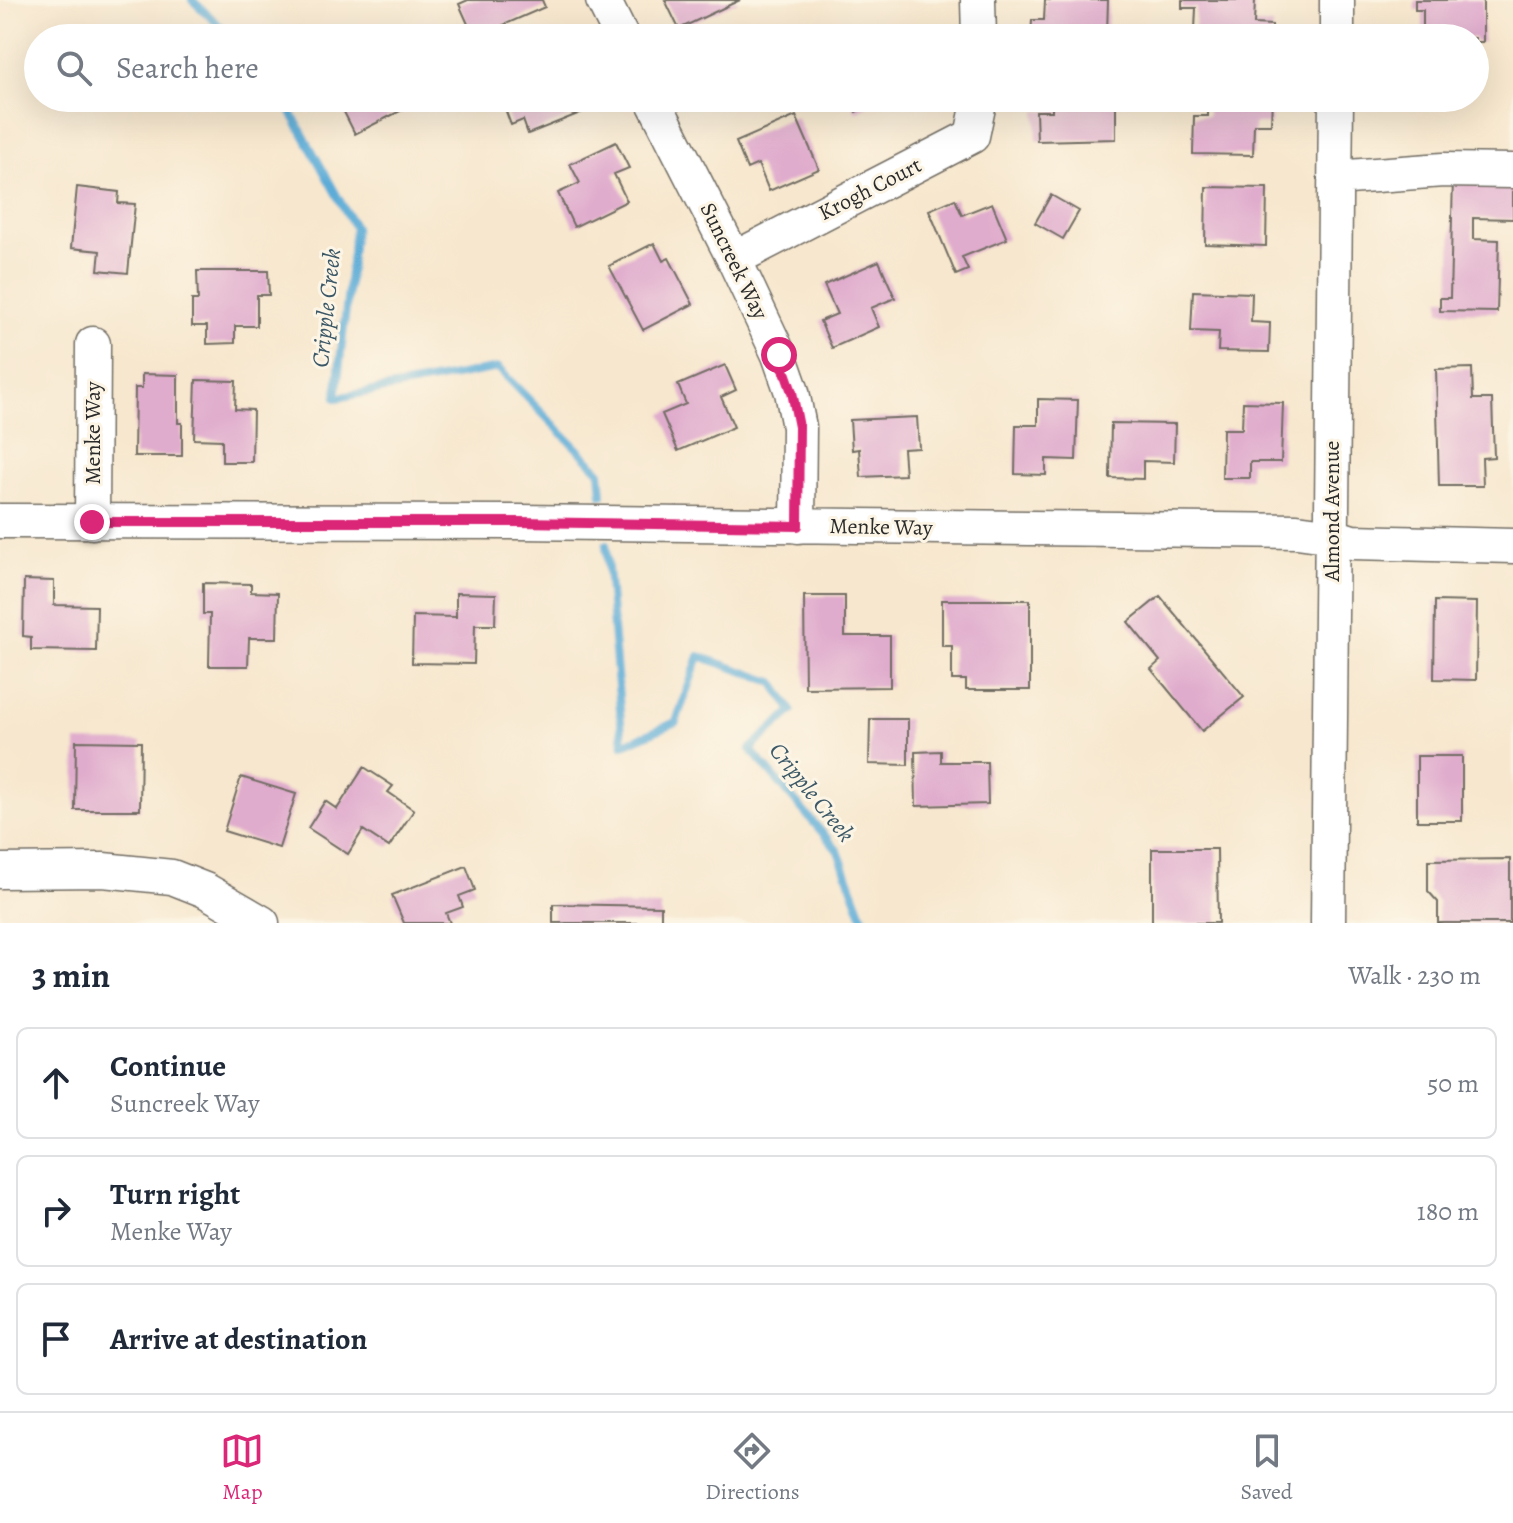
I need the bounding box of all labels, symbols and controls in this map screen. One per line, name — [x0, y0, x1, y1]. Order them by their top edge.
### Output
search box — [24, 24, 1489, 112]
icon: search — [52, 46, 96, 90]
text: Search here — [116, 48, 259, 88]
street label: Krogh Court — [813, 150, 927, 228]
street label: Suncreek Way — [693, 198, 775, 325]
water label: Cripple Creek — [304, 247, 348, 369]
route start — [761, 337, 797, 373]
street label: Menke Way — [78, 381, 108, 485]
street label: Almond Avenue — [1317, 441, 1347, 582]
route end — [74, 504, 110, 540]
street label: Menke Way — [829, 511, 933, 543]
water label: Cripple Creek — [762, 735, 862, 849]
text: 3 min — [32, 952, 110, 999]
text: Walk · 230 m — [1348, 958, 1481, 993]
text: Continue — [110, 1046, 226, 1086]
icon: ahead — [34, 1061, 78, 1105]
text: 50 m — [1427, 1066, 1479, 1101]
text: Suncreek Way — [110, 1086, 260, 1121]
text: Turn right — [110, 1174, 240, 1214]
icon: right — [34, 1189, 78, 1233]
text: 180 m — [1417, 1194, 1479, 1229]
text: Menke Way — [110, 1214, 232, 1249]
icon: arrive — [34, 1317, 78, 1361]
text: Arrive at destination — [110, 1319, 367, 1359]
tab: Map — [220, 1429, 264, 1507]
tab: Directions — [705, 1429, 800, 1507]
tab: Saved — [1240, 1429, 1293, 1507]

